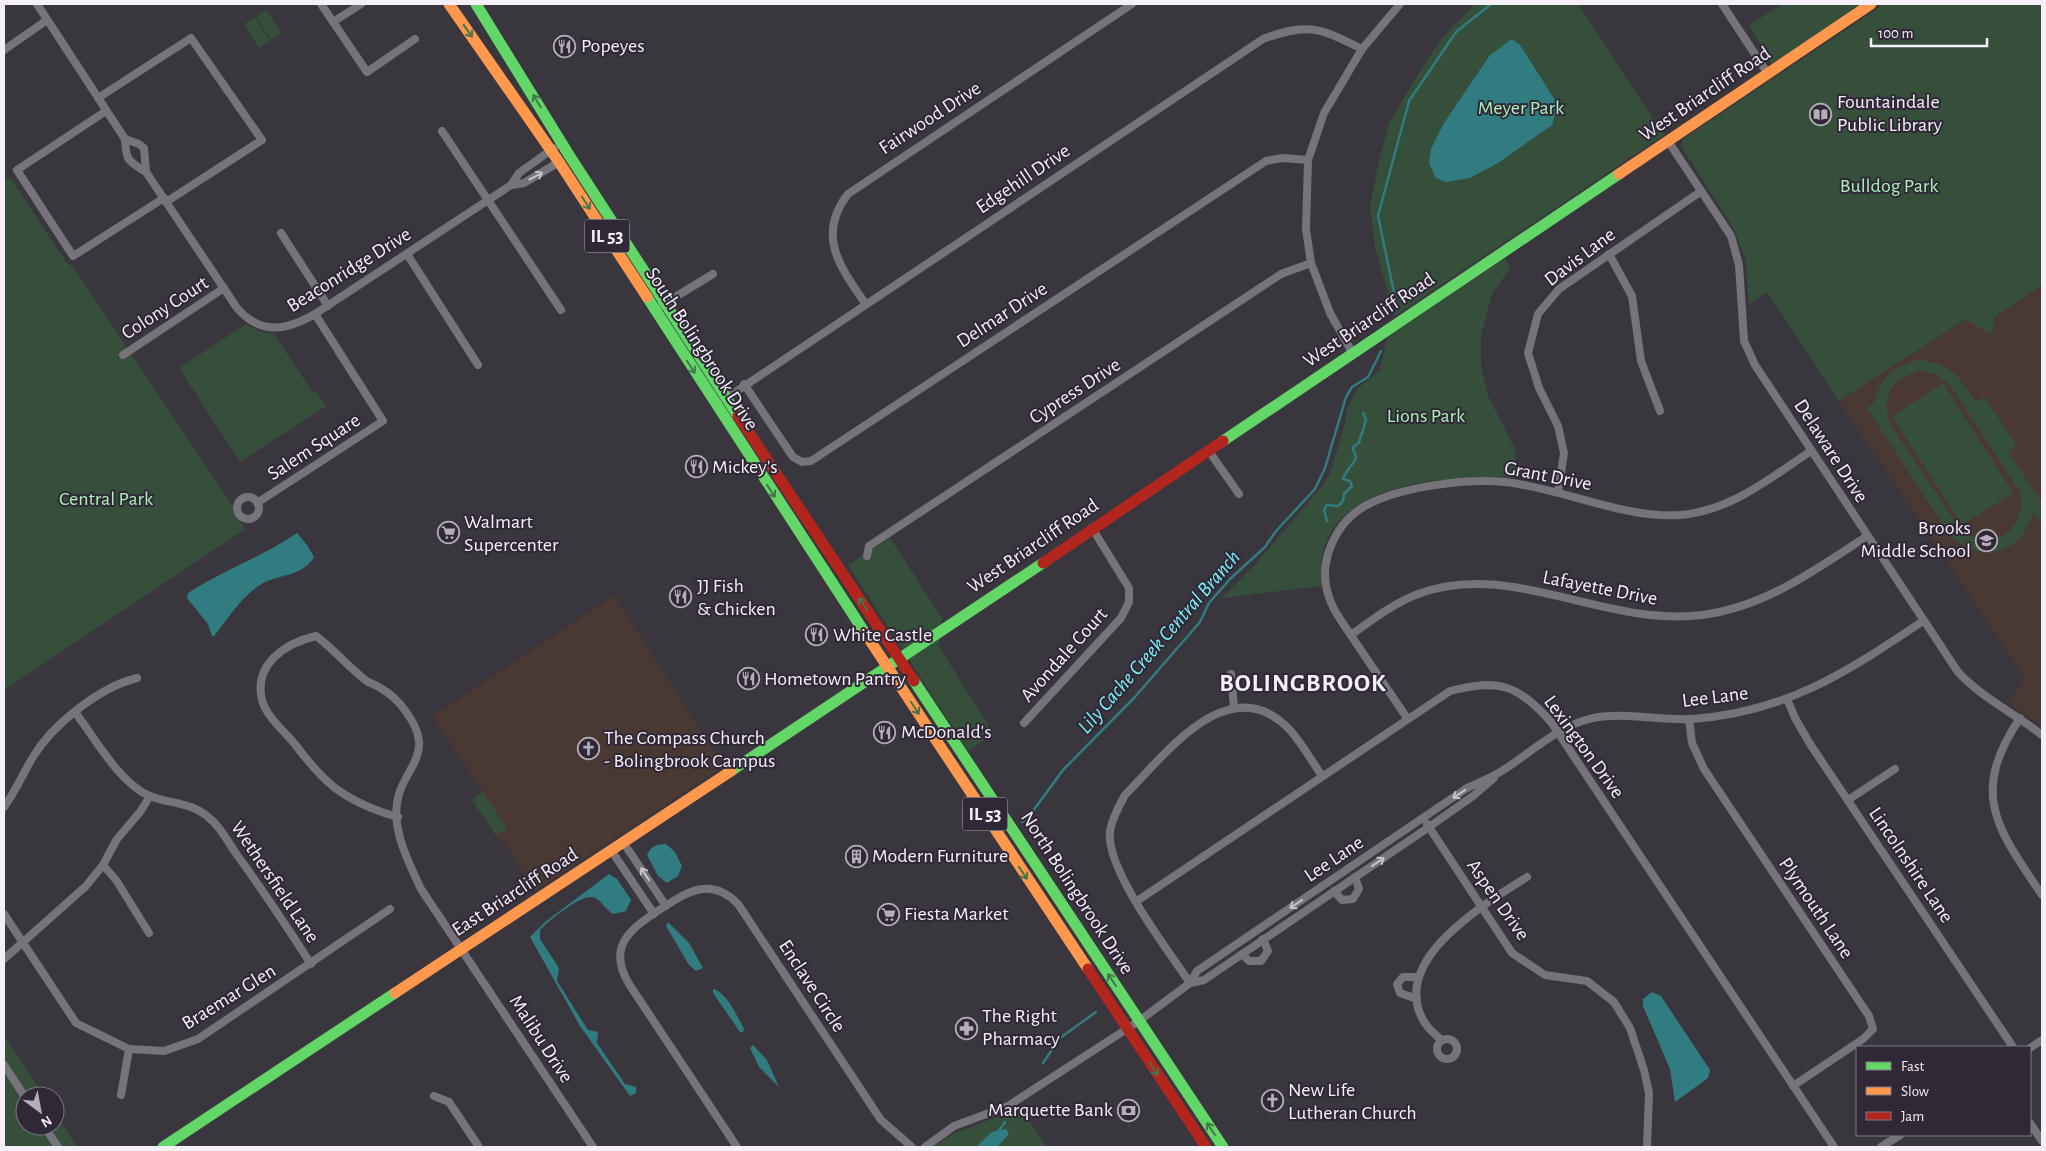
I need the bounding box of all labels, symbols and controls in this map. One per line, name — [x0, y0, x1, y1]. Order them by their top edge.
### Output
scale bar — [1871, 15, 1987, 47]
one-way arrow — [463, 24, 473, 38]
text: 100 m — [1878, 26, 1913, 41]
restaurant icon: Popeyes — [553, 34, 577, 58]
place label: Popeyes — [581, 36, 645, 56]
street label: West Briarcliff Road — [1636, 43, 1774, 145]
street label: Fairwood Drive — [875, 78, 985, 158]
place label: Fountaindale Public Library — [1837, 92, 1943, 135]
one-way arrow — [531, 94, 541, 108]
park label: Meyer Park — [1478, 98, 1564, 118]
library icon: Fountaindale Public Library — [1809, 102, 1833, 126]
street label: Edgehill Drive — [972, 140, 1074, 218]
one-way arrow — [528, 171, 543, 181]
park label: Bulldog Park — [1840, 176, 1938, 196]
one-way arrow — [580, 196, 591, 210]
road number: IL 53 — [584, 220, 630, 252]
street label: Beaconridge Drive — [284, 224, 414, 316]
street label: Davis Lane — [1541, 224, 1619, 290]
street label: South Bolingbrook Drive — [642, 264, 762, 434]
street label: West Briarcliff Road — [1300, 269, 1438, 371]
street label: Colony Court — [118, 272, 212, 343]
street label: Delmar Drive — [953, 278, 1051, 352]
street label: Cypress Drive — [1026, 354, 1124, 428]
one-way arrow — [686, 360, 696, 374]
street label: Delaware Drive — [1790, 396, 1872, 506]
park label: Lions Park — [1387, 406, 1465, 426]
street label: Salem Square — [264, 410, 364, 484]
restaurant icon: Mickey's — [684, 455, 708, 479]
place label: Mickey's — [712, 457, 778, 477]
street label: Grant Drive — [1503, 458, 1593, 494]
one-way arrow — [766, 483, 776, 497]
park label: Central Park — [59, 489, 153, 509]
street label: West Briarcliff Road — [964, 495, 1102, 597]
place label: Walmart Supercenter — [464, 512, 559, 555]
place label: Brooks Middle School — [1860, 518, 1971, 561]
supermarket icon: Walmart Supercenter — [436, 521, 460, 545]
school or university icon: Brooks Middle School — [1975, 528, 1999, 552]
water label: Lily Cache Creek Central Branch — [1074, 546, 1244, 738]
street label: Lafayette Drive — [1541, 567, 1659, 609]
place label: JJ Fish & Chicken — [697, 576, 776, 619]
restaurant icon: JJ Fish & Chicken — [669, 585, 693, 609]
one-way arrow — [858, 597, 868, 611]
street label: Avondale Court — [1017, 604, 1112, 706]
restaurant icon: White Castle — [805, 623, 829, 647]
place label: White Castle — [833, 625, 932, 645]
restaurant icon: Hometown Pantry — [736, 667, 760, 691]
place label: Hometown Pantry — [764, 669, 906, 689]
district label: BOLINGBROOK — [1219, 671, 1387, 696]
street label: Lee Lane — [1681, 683, 1749, 711]
street label: Lexington Drive — [1540, 692, 1628, 802]
one-way arrow — [910, 700, 920, 714]
restaurant icon: McDonald's — [873, 720, 897, 744]
place label: McDonald's — [901, 722, 992, 742]
place label: The Compass Church - Bolingbrook Campus — [604, 728, 775, 771]
church icon: The Compass Church - Bolingbrook Campus — [576, 737, 600, 761]
one-way arrow — [1453, 789, 1467, 799]
road number: IL 53 — [962, 798, 1008, 831]
street label: Lincolnshire Lane — [1865, 804, 1957, 926]
street label: North Bolingbrook Drive — [1017, 808, 1137, 978]
street label: Wethersfield Lane — [227, 818, 323, 946]
street label: Lee Lane — [1301, 832, 1367, 886]
street label: East Briarcliff Road — [449, 844, 581, 940]
building icon: Modern Furniture — [844, 844, 868, 868]
place label: Modern Furniture — [872, 846, 1008, 866]
street label: Plymouth Lane — [1775, 854, 1857, 962]
street label: Aspen Drive — [1463, 856, 1533, 944]
one-way arrow — [1370, 857, 1384, 867]
one-way arrow — [1019, 865, 1029, 879]
one-way arrow — [640, 867, 650, 881]
one-way arrow — [1289, 899, 1303, 909]
supermarket icon: Fiesta Market — [876, 902, 900, 926]
place label: Fiesta Market — [904, 904, 1009, 924]
street label: Enclave Circle — [775, 936, 849, 1036]
street label: Braemar Glen — [179, 960, 279, 1034]
one-way arrow — [1107, 973, 1118, 987]
street label: Malibu Drive — [505, 992, 577, 1086]
place label: The Right Pharmacy — [982, 1006, 1060, 1049]
pharmacy icon: The Right Pharmacy — [954, 1016, 978, 1040]
legend — [1856, 1046, 2031, 1136]
text: Fast — [1901, 1059, 1925, 1074]
one-way arrow — [1149, 1062, 1159, 1076]
place label: New Life Lutheran Church — [1288, 1080, 1417, 1123]
text: Slow — [1901, 1084, 1929, 1099]
north arrow — [15, 1086, 65, 1136]
church icon: New Life Lutheran Church — [1260, 1089, 1284, 1113]
bank icon: Marquette Bank — [1117, 1098, 1141, 1122]
place label: Marquette Bank — [988, 1100, 1113, 1120]
text: Jam — [1901, 1109, 1924, 1124]
text: N — [39, 1113, 54, 1130]
one-way arrow — [1206, 1122, 1216, 1136]

